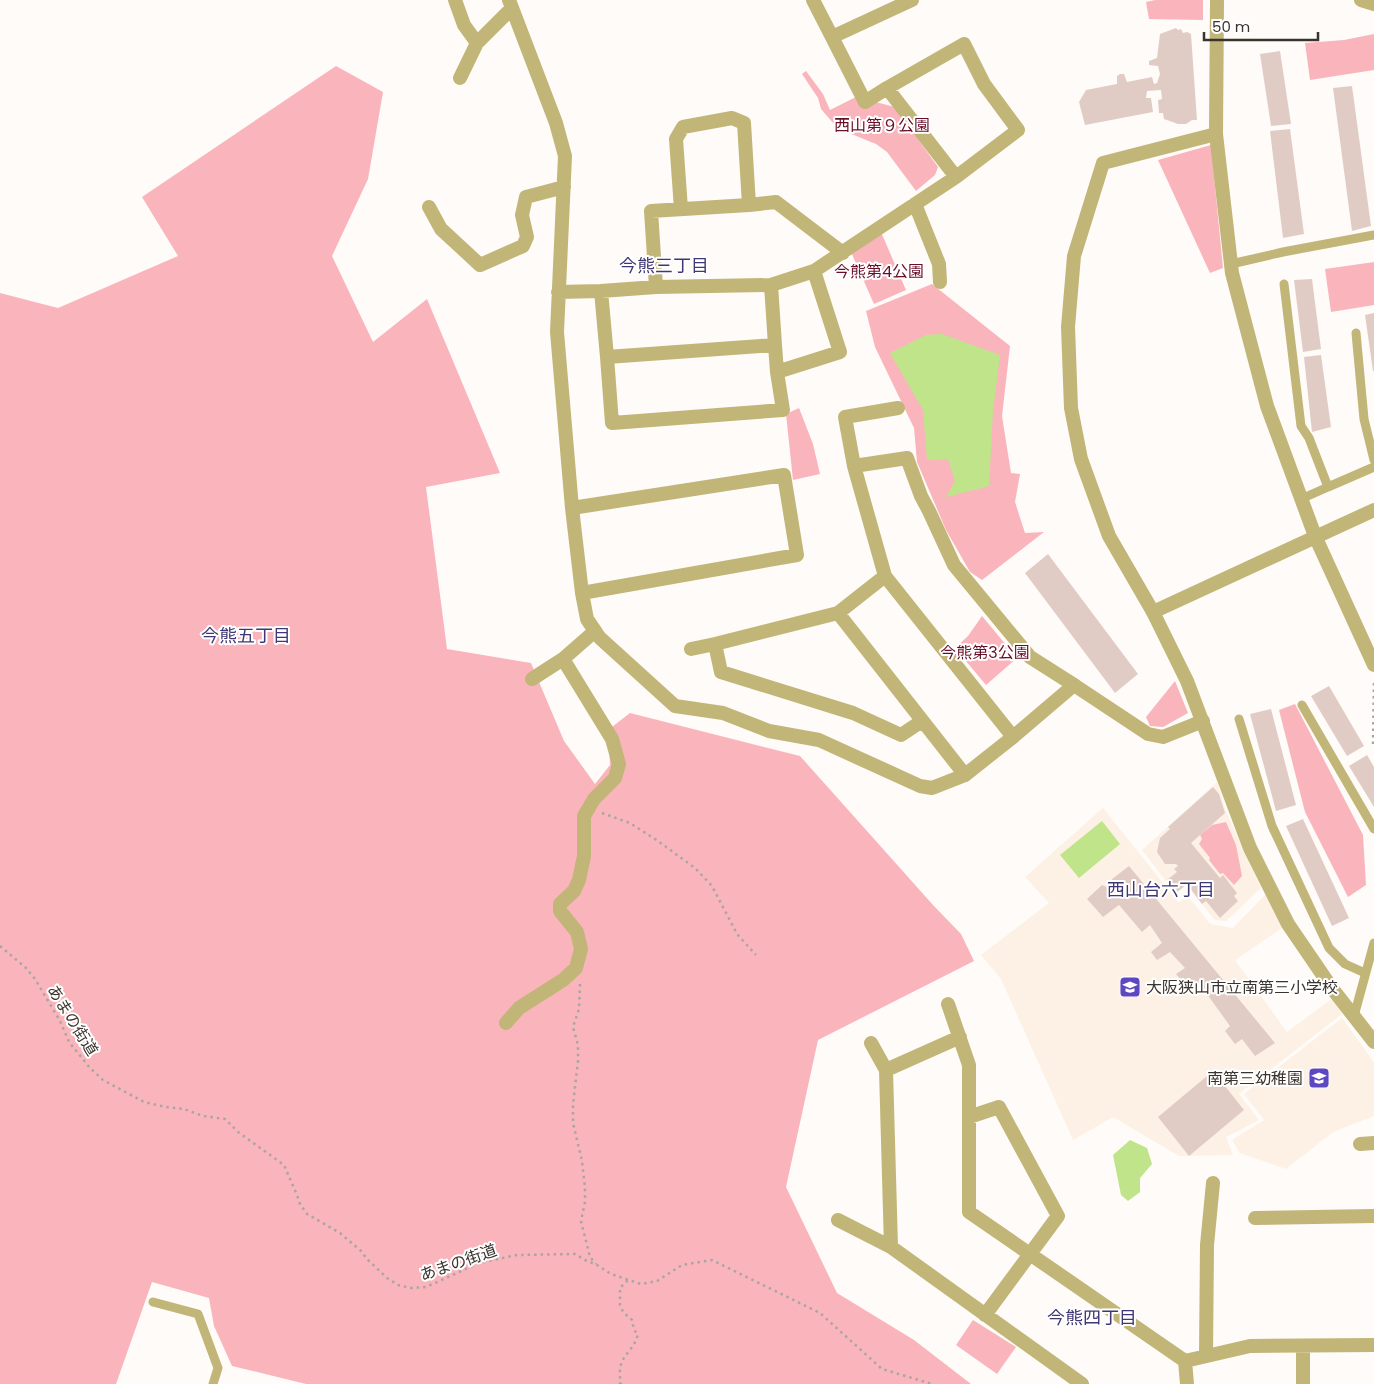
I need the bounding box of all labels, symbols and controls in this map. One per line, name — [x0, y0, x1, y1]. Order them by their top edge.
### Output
scale bar — [1204, 10, 1318, 42]
text: 50 m — [1212, 16, 1250, 37]
park label: 西山第９公園 — [834, 114, 930, 137]
district label: 今熊三丁目 — [619, 253, 709, 278]
park label: 今熊第4公園 — [834, 260, 924, 283]
district label: 今熊五丁目 — [201, 623, 291, 648]
park label: 今熊第3公園 — [940, 641, 1030, 664]
district label: 西山台六丁目 — [1107, 877, 1215, 902]
school or university icon: 大阪狭山市立南第三小学校 — [1118, 975, 1142, 999]
place label: 大阪狭山市立南第三小学校 — [1146, 976, 1338, 999]
street label: あまの街道 — [42, 980, 104, 1060]
school or university icon: 南第三幼稚園 — [1307, 1066, 1331, 1090]
place label: 南第三幼稚園 — [1207, 1067, 1303, 1090]
street label: あまの街道 — [417, 1239, 500, 1286]
district label: 今熊四丁目 — [1047, 1305, 1137, 1330]

